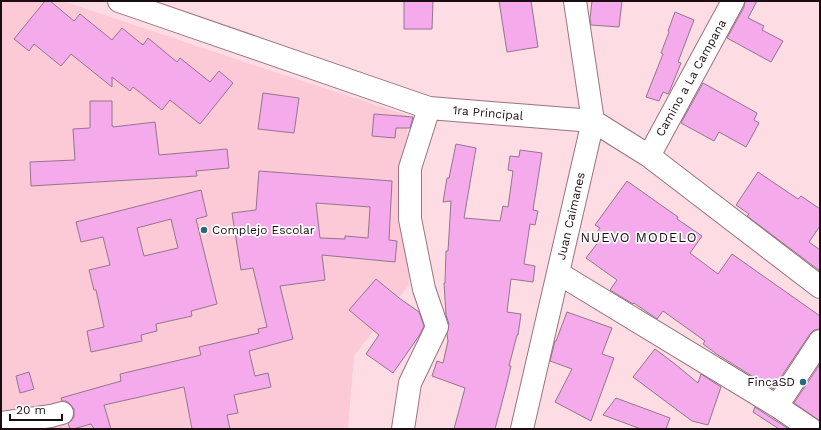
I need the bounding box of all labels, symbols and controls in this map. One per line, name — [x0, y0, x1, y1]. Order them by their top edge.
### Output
street label: Camino a La Campana — [653, 17, 729, 139]
street label: 1ra Principal — [452, 103, 524, 123]
street label: Juan Caimanes — [554, 171, 588, 261]
place label: Complejo Escolar — [212, 223, 315, 237]
marker: Complejo Escolar — [199, 225, 209, 235]
district label: NUEVO MODELO — [580, 230, 698, 245]
place label: FincaSD — [747, 375, 795, 389]
marker: FincaSD — [798, 377, 808, 387]
scale bar — [10, 396, 62, 422]
text: 20 m — [16, 403, 46, 417]

